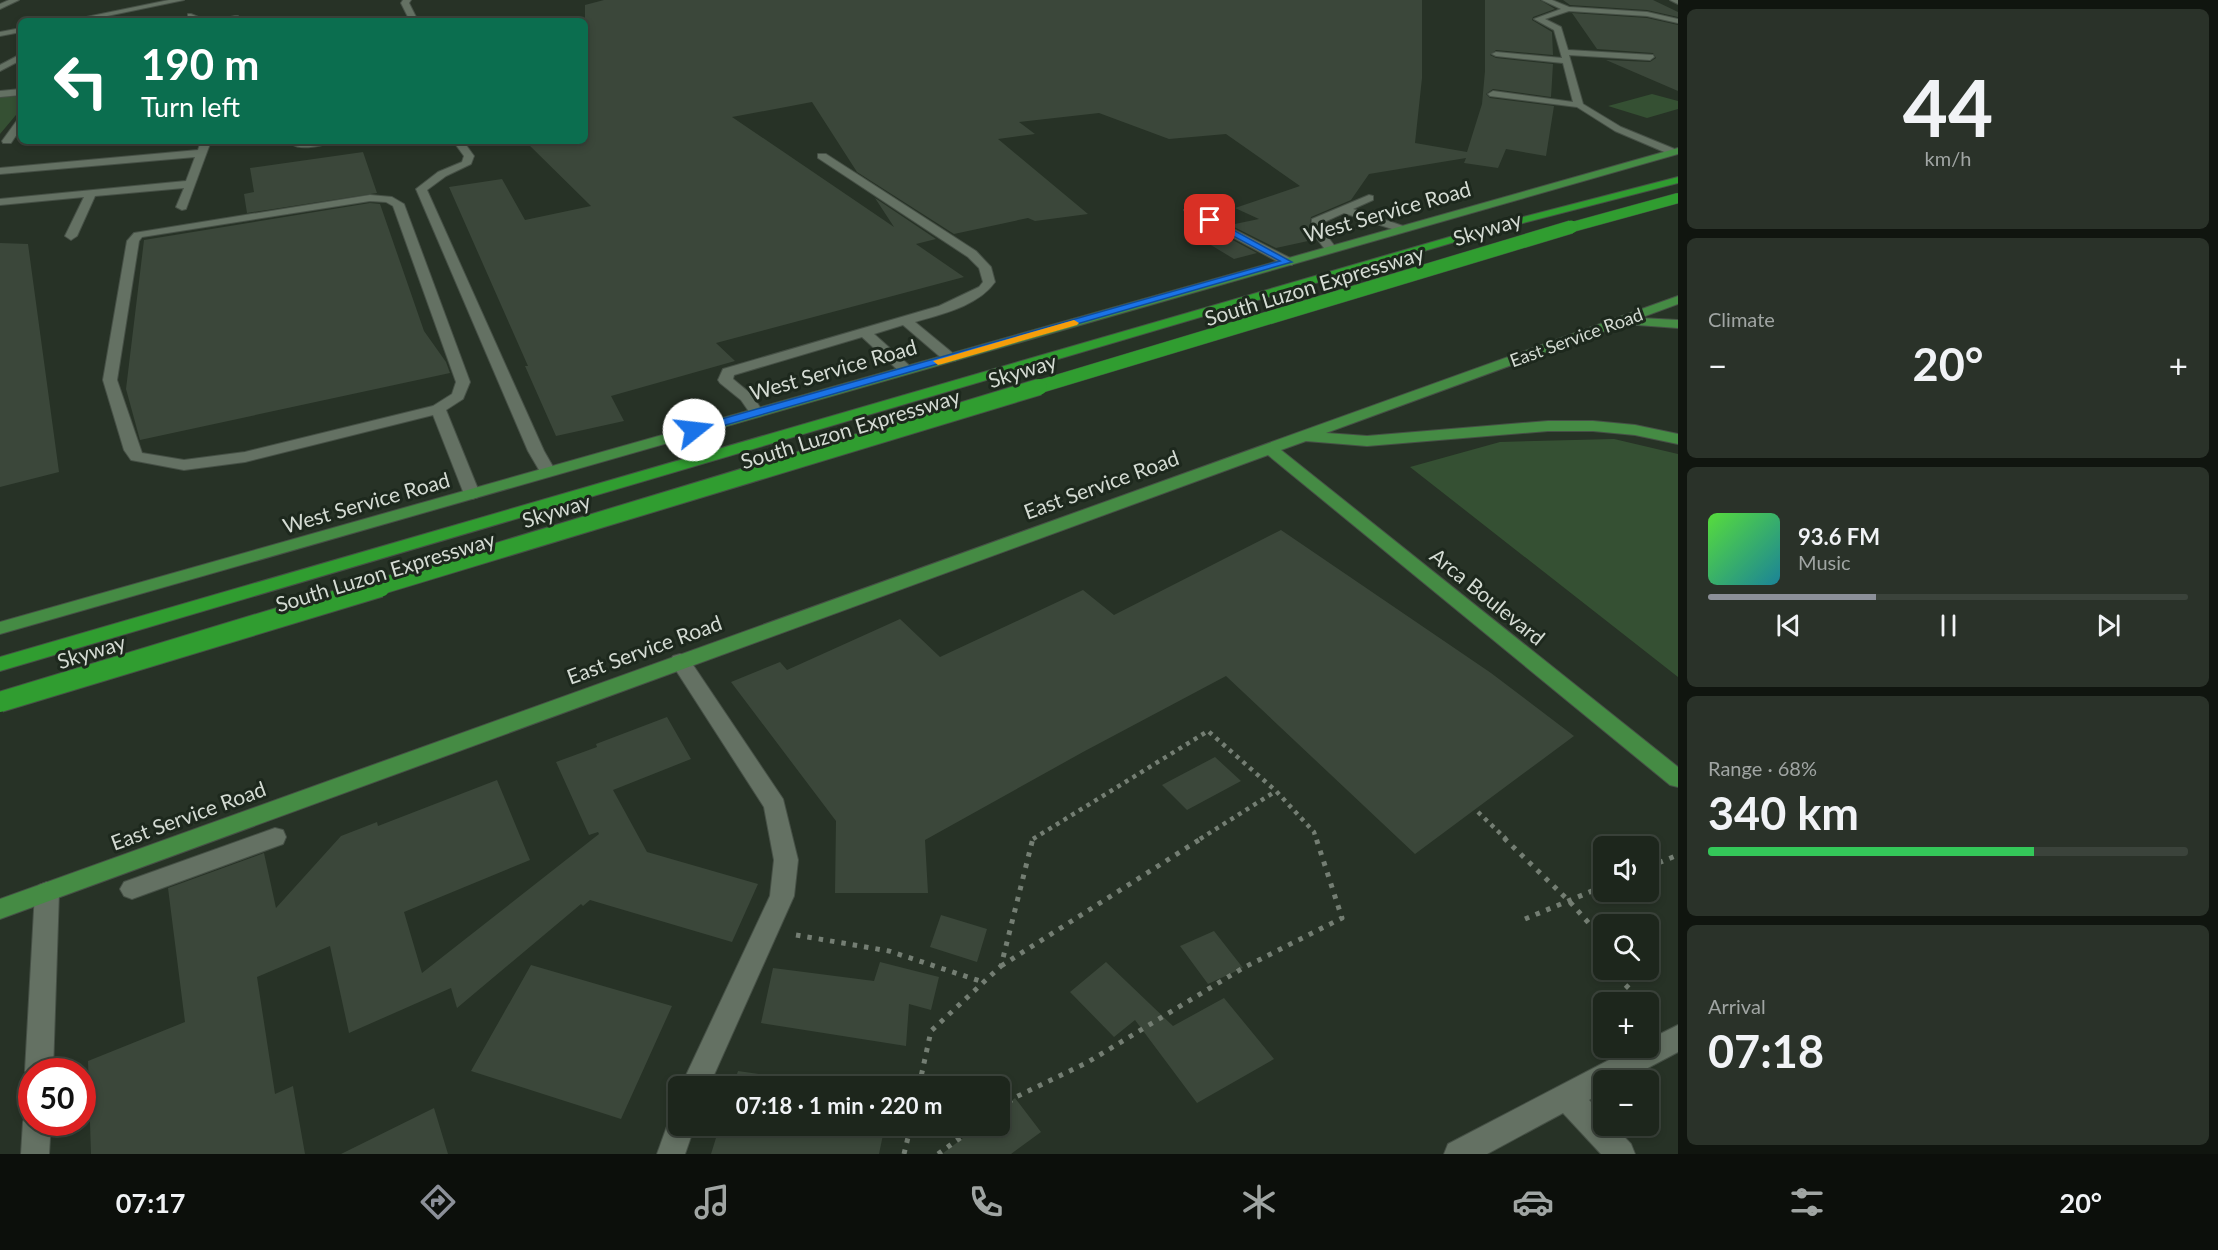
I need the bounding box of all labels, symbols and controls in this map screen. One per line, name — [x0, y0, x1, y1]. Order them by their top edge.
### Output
text: 190 m — [141, 39, 259, 89]
icon: left — [42, 42, 120, 120]
text: 44 — [1903, 60, 1993, 154]
text: Turn left — [141, 90, 240, 123]
text: km/h — [1925, 146, 1971, 170]
street label: West Service Road — [1301, 175, 1473, 247]
pin — [1184, 194, 1235, 245]
icon: arrive — [1193, 203, 1226, 236]
street label: Skyway — [1450, 206, 1524, 250]
street label: South Luzon Expressway — [1201, 240, 1427, 330]
street label: East Service Road — [1506, 303, 1646, 371]
text: Climate — [1708, 307, 1775, 331]
street label: West Service Road — [747, 333, 919, 405]
text: 20° — [1913, 337, 1983, 391]
text: − — [1708, 345, 1727, 385]
text: + — [2169, 345, 2188, 385]
street label: Skyway — [985, 348, 1059, 392]
street label: South Luzon Expressway — [737, 383, 963, 473]
position arrow — [662, 398, 726, 462]
street label: East Service Road — [1020, 444, 1182, 524]
street label: West Service Road — [280, 466, 452, 538]
street label: Skyway — [519, 488, 593, 532]
text: 93.6 FM — [1798, 523, 1880, 550]
street label: South Luzon Expressway — [272, 526, 498, 616]
street label: Arca Boulevard — [1426, 542, 1550, 650]
text: Music — [1798, 550, 1851, 574]
street label: East Service Road — [563, 609, 725, 689]
icon: previous — [1772, 609, 1805, 642]
icon: pause — [1932, 609, 1965, 642]
icon: next — [2092, 609, 2125, 642]
street label: Skyway — [54, 629, 128, 673]
text: Range · 68% — [1708, 756, 1817, 780]
street label: East Service Road — [107, 775, 269, 855]
text: 340 km — [1708, 786, 1859, 840]
map controls — [1593, 836, 1659, 1136]
button: sound — [1593, 836, 1659, 902]
button: search — [1593, 914, 1659, 980]
button: + — [1593, 992, 1659, 1058]
text: Arrival — [1708, 994, 1766, 1018]
text: 07:18 — [1708, 1024, 1824, 1078]
speed limit sign: 50 — [18, 1058, 96, 1136]
button: − — [1593, 1070, 1659, 1136]
text: 07:18 · 1 min · 220 m — [736, 1092, 942, 1119]
icon: directions — [417, 1181, 459, 1223]
icon: music — [691, 1181, 733, 1223]
icon: phone — [965, 1181, 1007, 1223]
icon: climate — [1238, 1181, 1280, 1223]
icon: car — [1512, 1181, 1554, 1223]
icon: filters — [1786, 1181, 1828, 1223]
text: 07:17 — [116, 1186, 185, 1219]
text: 20° — [2059, 1186, 2102, 1219]

